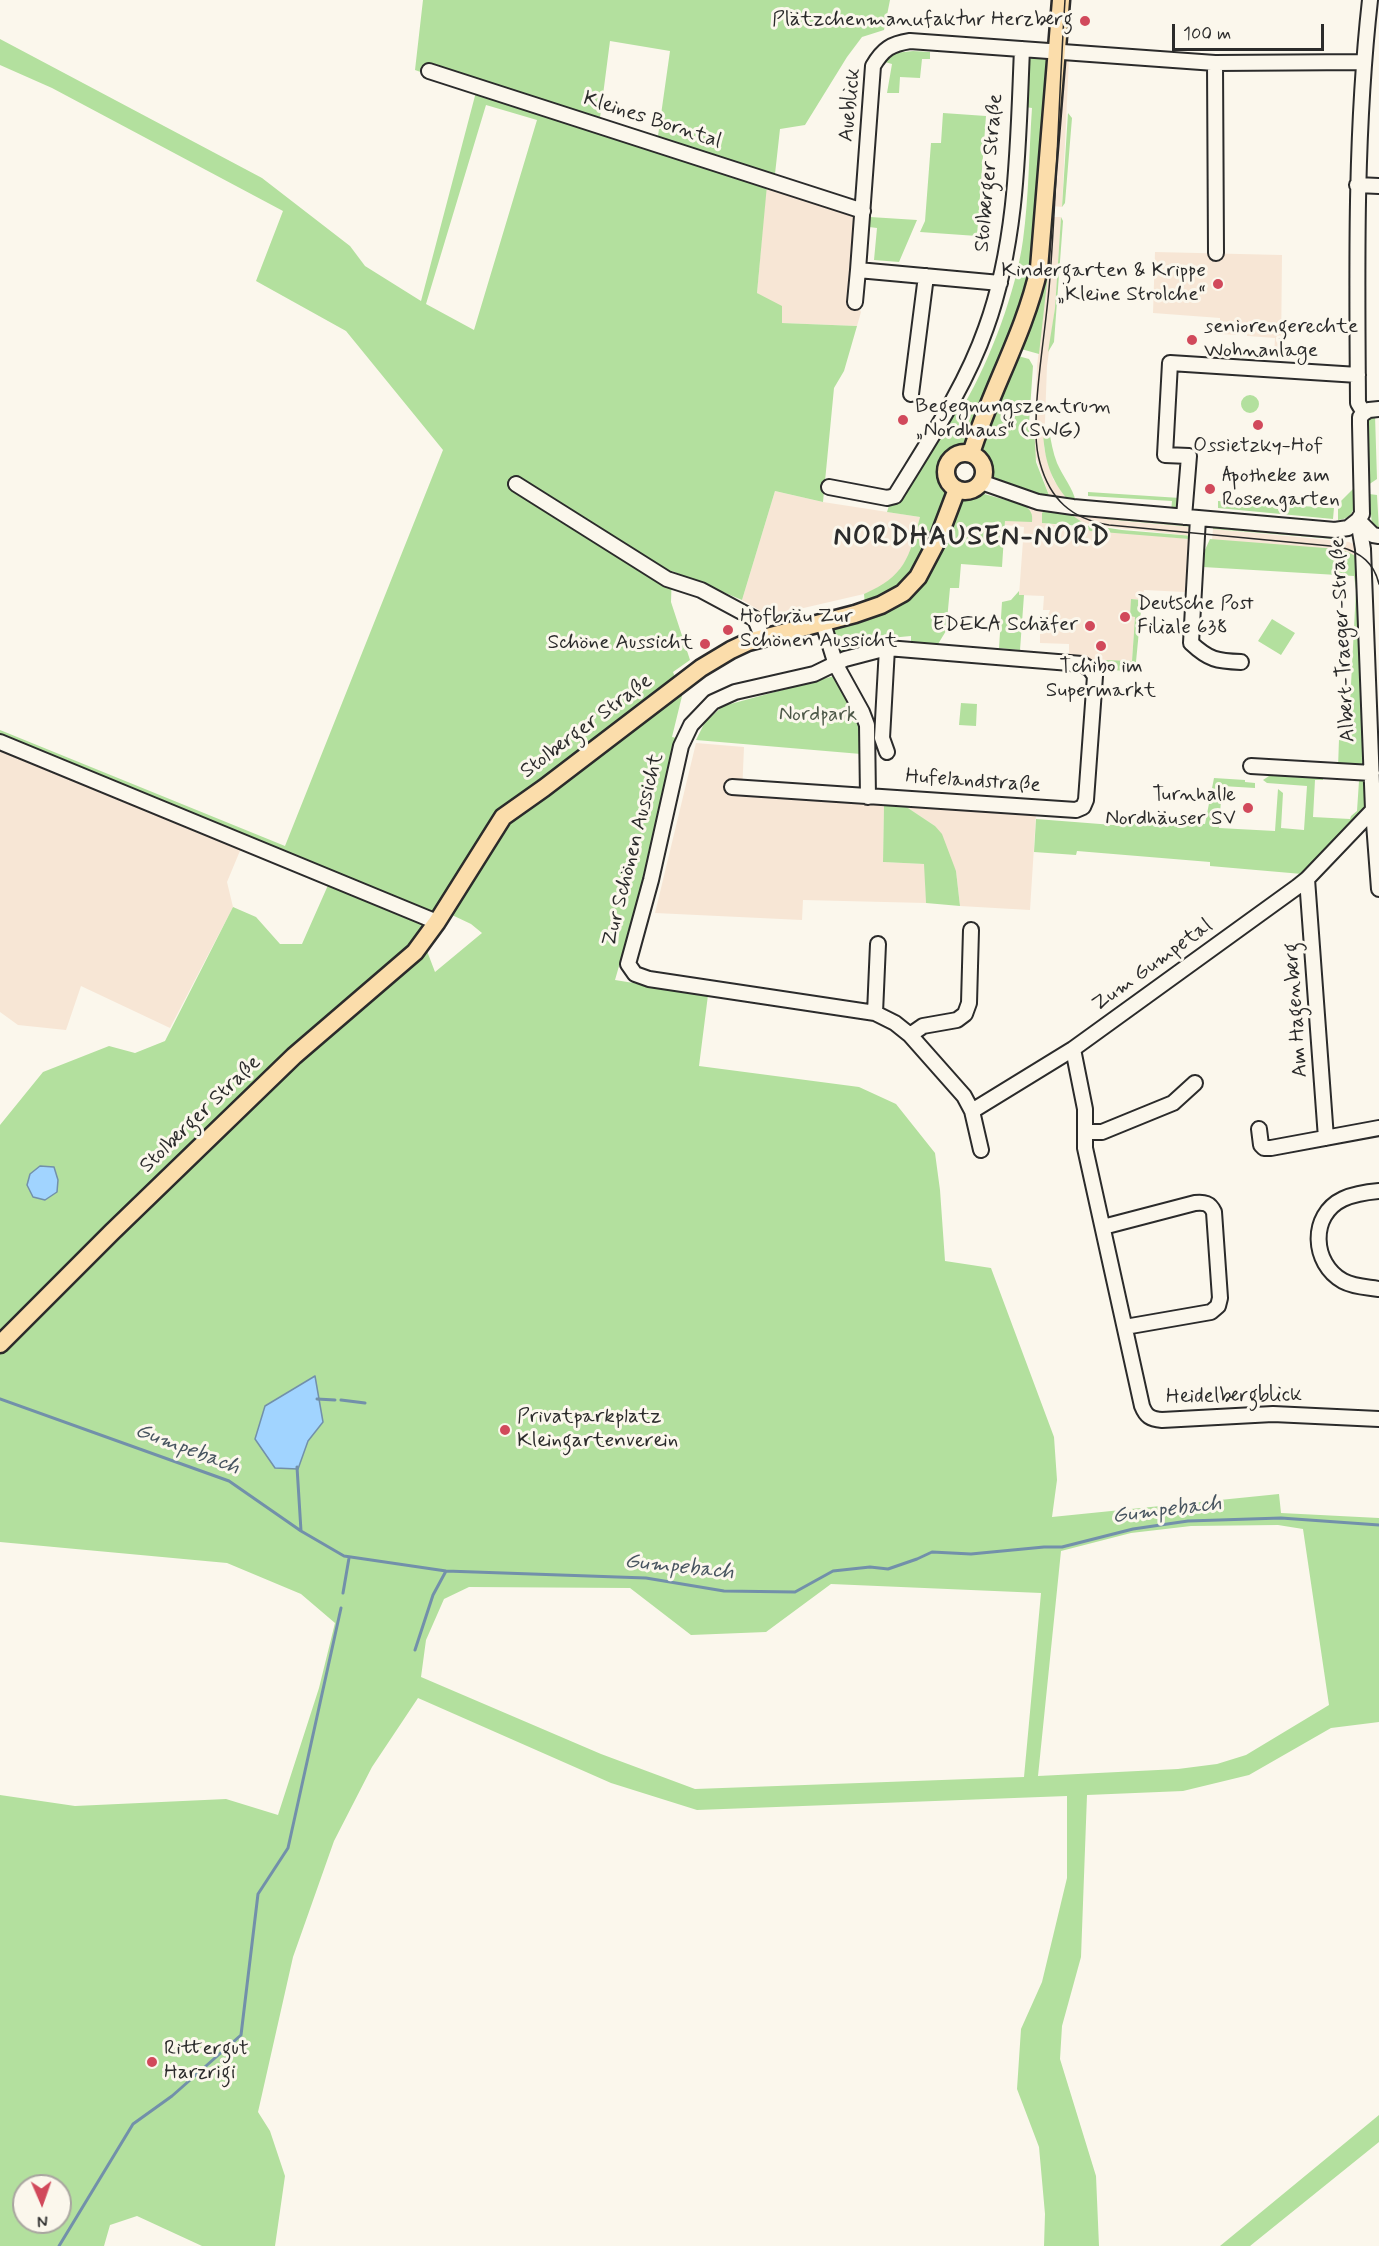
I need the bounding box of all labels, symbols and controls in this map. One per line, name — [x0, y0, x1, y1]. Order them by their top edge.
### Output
place label: Plätzchenmanufaktur Herzberg — [772, 8, 1073, 34]
scale bar — [1175, 12, 1326, 50]
marker: Plätzchenmanufaktur Herzberg — [1078, 14, 1092, 28]
text: 100 m — [1183, 22, 1231, 46]
street label: Aueblick — [835, 67, 867, 143]
street label: Kleines Borntal — [580, 87, 724, 155]
street label: Stolberger Straße — [971, 93, 1009, 253]
place label: Kindergarten & Krippe „Kleine Strolche“ — [1001, 259, 1206, 309]
marker: Kindergarten & Krippe „Kleine Strolche“ — [1211, 277, 1225, 291]
place label: seniorengerechte Wohnanlage — [1204, 315, 1358, 365]
marker: seniorengerechte Wohnanlage — [1185, 333, 1199, 347]
place label: Begegnungszentrum „Nordhaus“ (SWG) — [915, 395, 1111, 445]
marker: Begegnungszentrum „Nordhaus“ (SWG) — [896, 413, 910, 427]
marker: Ossietzky-Hof — [1251, 418, 1265, 432]
place label: Ossietzky-Hof — [1193, 434, 1323, 460]
place label: Apotheke am Rosengarten — [1222, 464, 1340, 514]
marker: Apotheke am Rosengarten — [1203, 482, 1217, 496]
district label: NORDHAUSEN-NORD — [835, 522, 1109, 554]
street label: Albert-Traeger-Straße — [1326, 537, 1362, 743]
place label: Deutsche Post Filiale 638 — [1137, 592, 1254, 642]
place label: Hofbräu Zur Schönen Aussicht — [740, 605, 897, 655]
marker: Deutsche Post Filiale 638 — [1118, 610, 1132, 624]
place label: EDEKA Schäfer — [932, 613, 1078, 639]
marker: EDEKA Schäfer — [1083, 619, 1097, 633]
marker: Hofbräu Zur Schönen Aussicht — [721, 623, 735, 637]
place label: Schöne Aussicht — [547, 631, 693, 657]
marker: Schöne Aussicht — [698, 637, 712, 651]
marker: Tchibo im Supermarkt — [1094, 639, 1108, 653]
place label: Tchibo im Supermarkt — [1046, 655, 1156, 705]
street label: Stolberger Straße — [516, 669, 658, 785]
park label: Nordpark — [779, 703, 857, 729]
street label: Zur Schönen Aussicht — [598, 751, 670, 949]
street label: Hufelandstraße — [904, 765, 1042, 799]
place label: Turnhalle Nordhäuser SV — [1105, 783, 1236, 833]
marker: Turnhalle Nordhäuser SV — [1241, 801, 1255, 815]
street label: Zum Gumpetal — [1088, 914, 1218, 1018]
street label: Am Hagenberg — [1280, 942, 1314, 1078]
street label: Stolberger Straße — [135, 1051, 267, 1179]
street label: Heidelbergblick — [1166, 1383, 1302, 1411]
place label: Privatparkplatz Kleingartenverein — [517, 1405, 678, 1455]
water label: Gumpebach — [131, 1418, 243, 1482]
marker: Privatparkplatz Kleingartenverein — [498, 1423, 512, 1437]
water label: Gumpebach — [1111, 1491, 1223, 1531]
water label: Gumpebach — [623, 1549, 735, 1587]
place label: Rittergut Harzrigi — [164, 2037, 249, 2087]
marker: Rittergut Harzrigi — [145, 2055, 159, 2069]
north arrow — [12, 2174, 72, 2234]
text: N — [37, 2210, 48, 2231]

